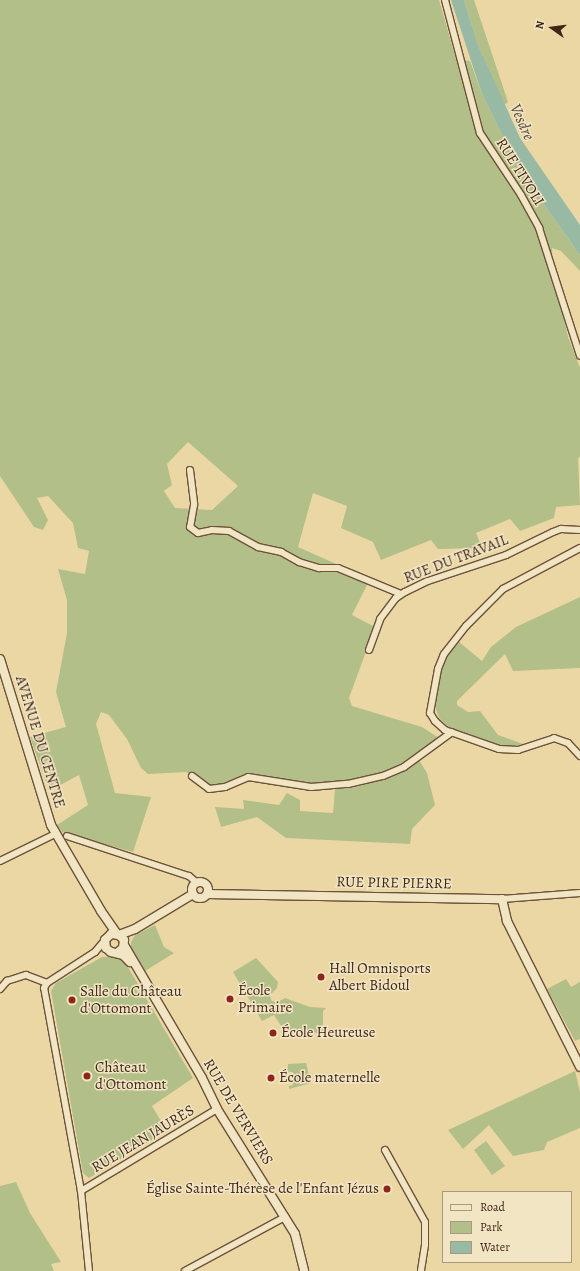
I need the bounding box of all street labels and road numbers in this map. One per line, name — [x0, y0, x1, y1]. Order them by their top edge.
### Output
street label: RUE TIVOLI — [492, 135, 548, 209]
street label: RUE DU TRAVAIL — [401, 531, 511, 587]
street label: AVENUE DU CENTRE — [11, 674, 69, 810]
street label: RUE PIRE PIERRE — [336, 873, 452, 893]
street label: RUE DE VERVIERS — [199, 1056, 277, 1168]
street label: RUE JEAN JAURÈS — [88, 1101, 198, 1177]

